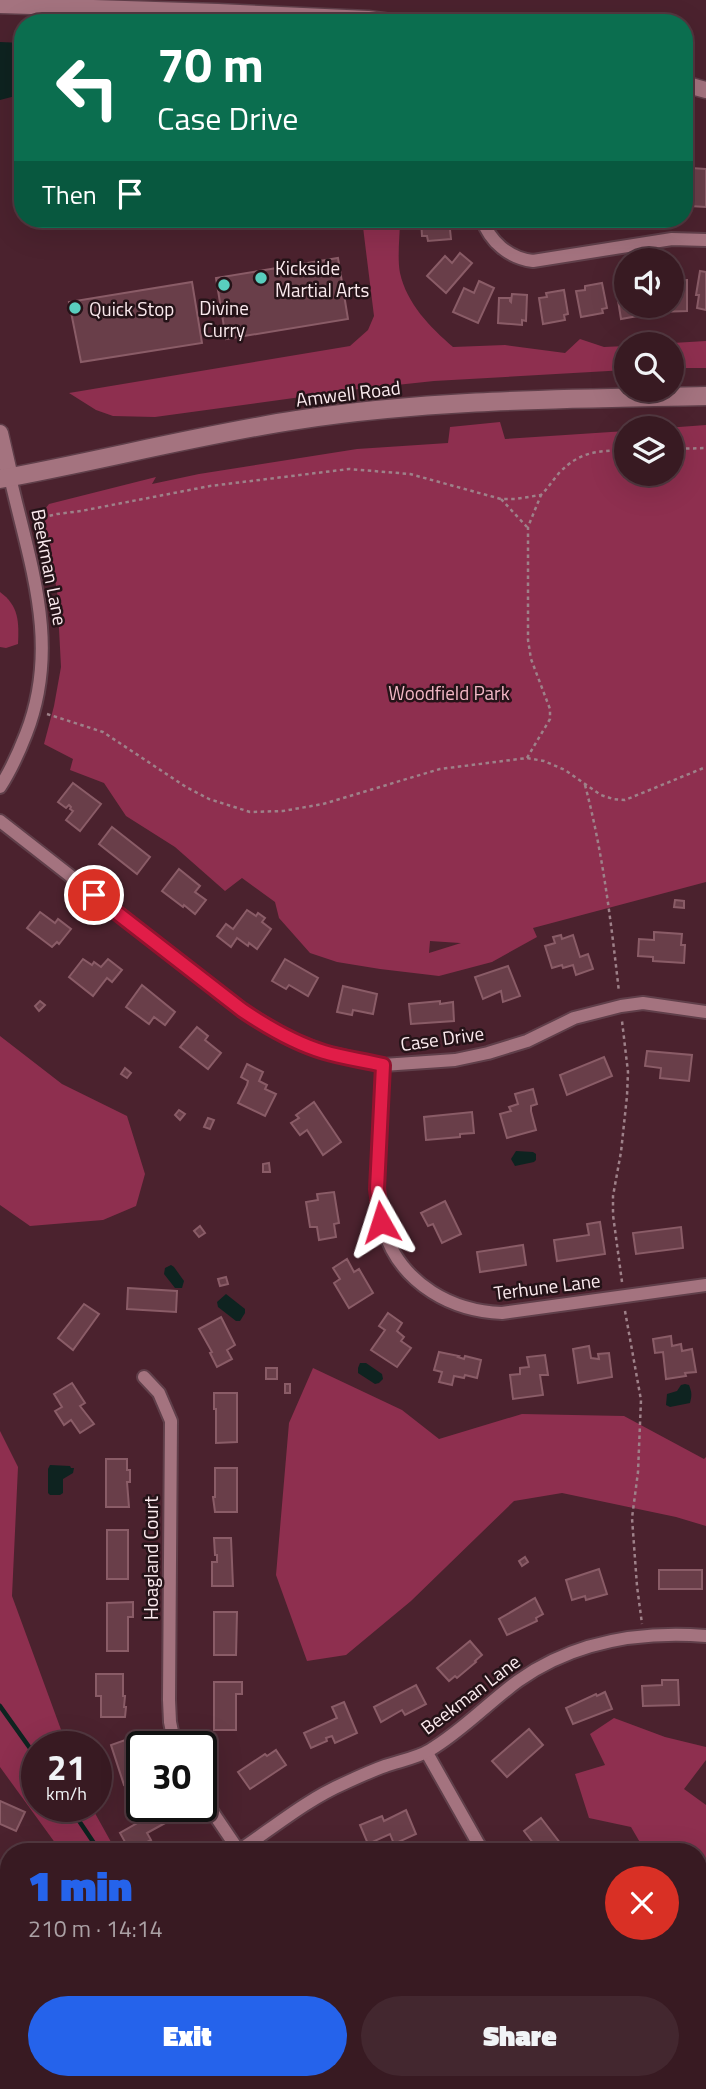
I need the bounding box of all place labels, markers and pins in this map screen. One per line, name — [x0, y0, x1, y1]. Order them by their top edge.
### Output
place label: Kickside Martial Arts — [275, 253, 370, 304]
marker: Kickside Martial Arts — [253, 270, 269, 286]
marker: Divine Curry — [216, 277, 232, 293]
place label: Divine Curry — [199, 293, 249, 344]
place label: Quick Stop — [89, 294, 174, 323]
marker: Quick Stop — [67, 300, 83, 316]
pin — [64, 865, 124, 925]

